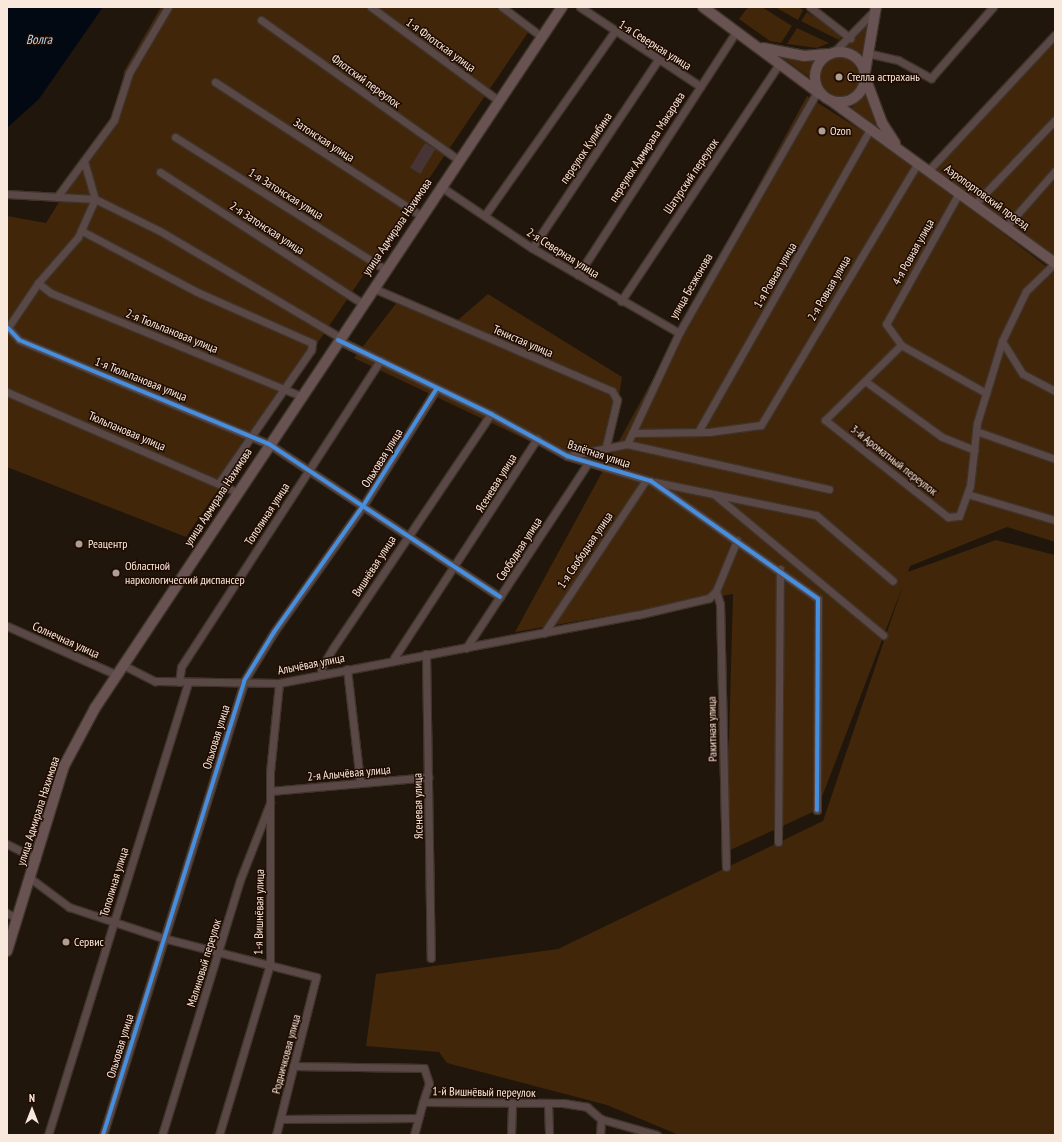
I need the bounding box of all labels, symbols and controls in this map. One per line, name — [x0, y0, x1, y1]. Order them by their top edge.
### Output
street label: 1-я Флотская улица — [403, 15, 479, 75]
street label: 1-я Северная улица — [616, 17, 694, 73]
water label: Волга — [26, 32, 52, 48]
street label: Флотский переулок — [329, 51, 403, 111]
place label: Стелла астрахань — [847, 70, 920, 84]
marker: Стелла астрахань — [834, 72, 844, 82]
street label: переулок Адмирала Макарова — [606, 89, 688, 205]
street label: переулок Кулибина — [557, 110, 615, 186]
street label: Затонская улица — [291, 115, 357, 165]
place label: Ozon — [830, 124, 851, 138]
marker: Ozon — [817, 126, 827, 136]
street label: Шатурский переулок — [660, 136, 722, 216]
street label: Аэропортовский проезд — [942, 161, 1032, 233]
street label: 1-я Затонская улица — [246, 165, 326, 223]
street label: улица Адмирала Нахимова — [359, 176, 435, 278]
street label: 2-я Затонская улица — [227, 199, 307, 257]
street label: 4-я Ровная улица — [889, 217, 937, 287]
street label: 2-я Северная улица — [524, 225, 602, 281]
street label: 1-я Ровная улица — [751, 240, 799, 310]
street label: улица Безжонова — [666, 251, 716, 321]
street label: 2-я Ровная улица — [805, 253, 853, 323]
street label: 2-я Тюльпановая улица — [124, 306, 220, 356]
street label: Тенистая улица — [491, 322, 555, 360]
street label: 1-я Тюльпановая улица — [93, 354, 189, 404]
street label: Тюльпановая улица — [86, 408, 168, 454]
street label: 3-й Ароматный переулок — [848, 422, 940, 498]
street label: Ольховая улица — [358, 426, 406, 490]
street label: Взлётная улица — [566, 437, 632, 471]
street label: улица Адмирала Нахимова — [181, 445, 255, 549]
street label: Ясеневая улица — [472, 451, 520, 515]
street label: Тополиная улица — [241, 480, 293, 548]
street label: 1-я Свободная улица — [554, 509, 616, 591]
street label: Свободная улица — [493, 514, 545, 584]
street label: Вишнёвая улица — [349, 533, 399, 599]
place label: Реацентр — [88, 537, 127, 551]
marker: Реацентр — [73, 538, 85, 550]
place label: Областной наркологический диспансер — [125, 559, 245, 587]
marker: Областной наркологический диспансер — [110, 567, 122, 579]
street label: Солнечная улица — [30, 619, 102, 661]
street label: Алычёвая улица — [276, 650, 346, 678]
street label: Ракитная улица — [704, 696, 720, 762]
street label: Ольховая улица — [199, 703, 233, 771]
street label: улица Адмирала Нахимова — [13, 754, 63, 868]
street label: 2-я Алычёвая улица — [306, 762, 392, 784]
street label: Ясеневая улица — [410, 773, 426, 839]
street label: Тополиная улица — [97, 846, 131, 918]
street label: 1-я Вишнёвая улица — [251, 869, 267, 955]
street label: Малиновый переулок — [184, 917, 224, 1009]
place label: Сервис — [74, 935, 104, 949]
marker: Сервис — [61, 937, 71, 947]
street label: Ольховая улица — [103, 1012, 137, 1080]
street label: Родничковая улица — [268, 1013, 304, 1095]
street label: 1-й Вишнёвый переулок — [432, 1084, 536, 1100]
north arrow — [12, 1090, 52, 1130]
text: N — [29, 1091, 35, 1105]

